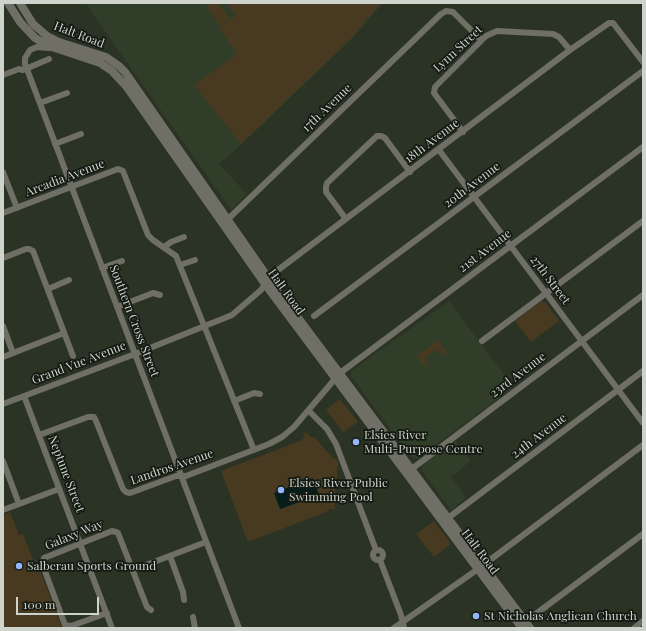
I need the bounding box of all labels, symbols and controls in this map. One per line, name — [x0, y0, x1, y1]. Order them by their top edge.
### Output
street label: Halt Road — [52, 19, 106, 51]
street label: Lynn Street — [430, 23, 486, 75]
street label: 17th Avenue — [299, 81, 355, 135]
street label: 18th Avenue — [402, 116, 462, 166]
street label: Arcadia Avenue — [23, 156, 107, 200]
street label: 20th Avenue — [441, 159, 503, 211]
street label: 21st Avenue — [456, 226, 514, 276]
street label: 27th Street — [527, 253, 573, 307]
street label: Southern Cross Street — [106, 263, 162, 379]
street label: Halt Road — [265, 266, 307, 318]
street label: Grand Vue Avenue — [30, 338, 128, 388]
street label: 23rd Avenue — [487, 349, 549, 401]
street label: 24th Avenue — [508, 411, 570, 461]
place label: Elsies River Multi-Purpose Centre — [364, 428, 483, 456]
street label: Neptune Street — [45, 434, 87, 514]
marker: Elsies River Multi-Purpose Centre — [351, 437, 361, 447]
street label: Landros Avenue — [129, 446, 215, 488]
place label: Elsies River Public Swimming Pool — [289, 476, 388, 504]
marker: Elsies River Public Swimming Pool — [276, 485, 286, 495]
street label: Galaxy Way — [43, 517, 105, 553]
street label: Halt Road — [458, 527, 502, 577]
place label: Salberau Sports Ground — [27, 559, 156, 573]
marker: Salberau Sports Ground — [14, 561, 24, 571]
scale bar — [18, 589, 101, 615]
text: 100 m — [23, 596, 55, 612]
place label: St Nicholas Anglican Church — [484, 609, 637, 623]
marker: St Nicholas Anglican Church — [471, 611, 481, 621]

